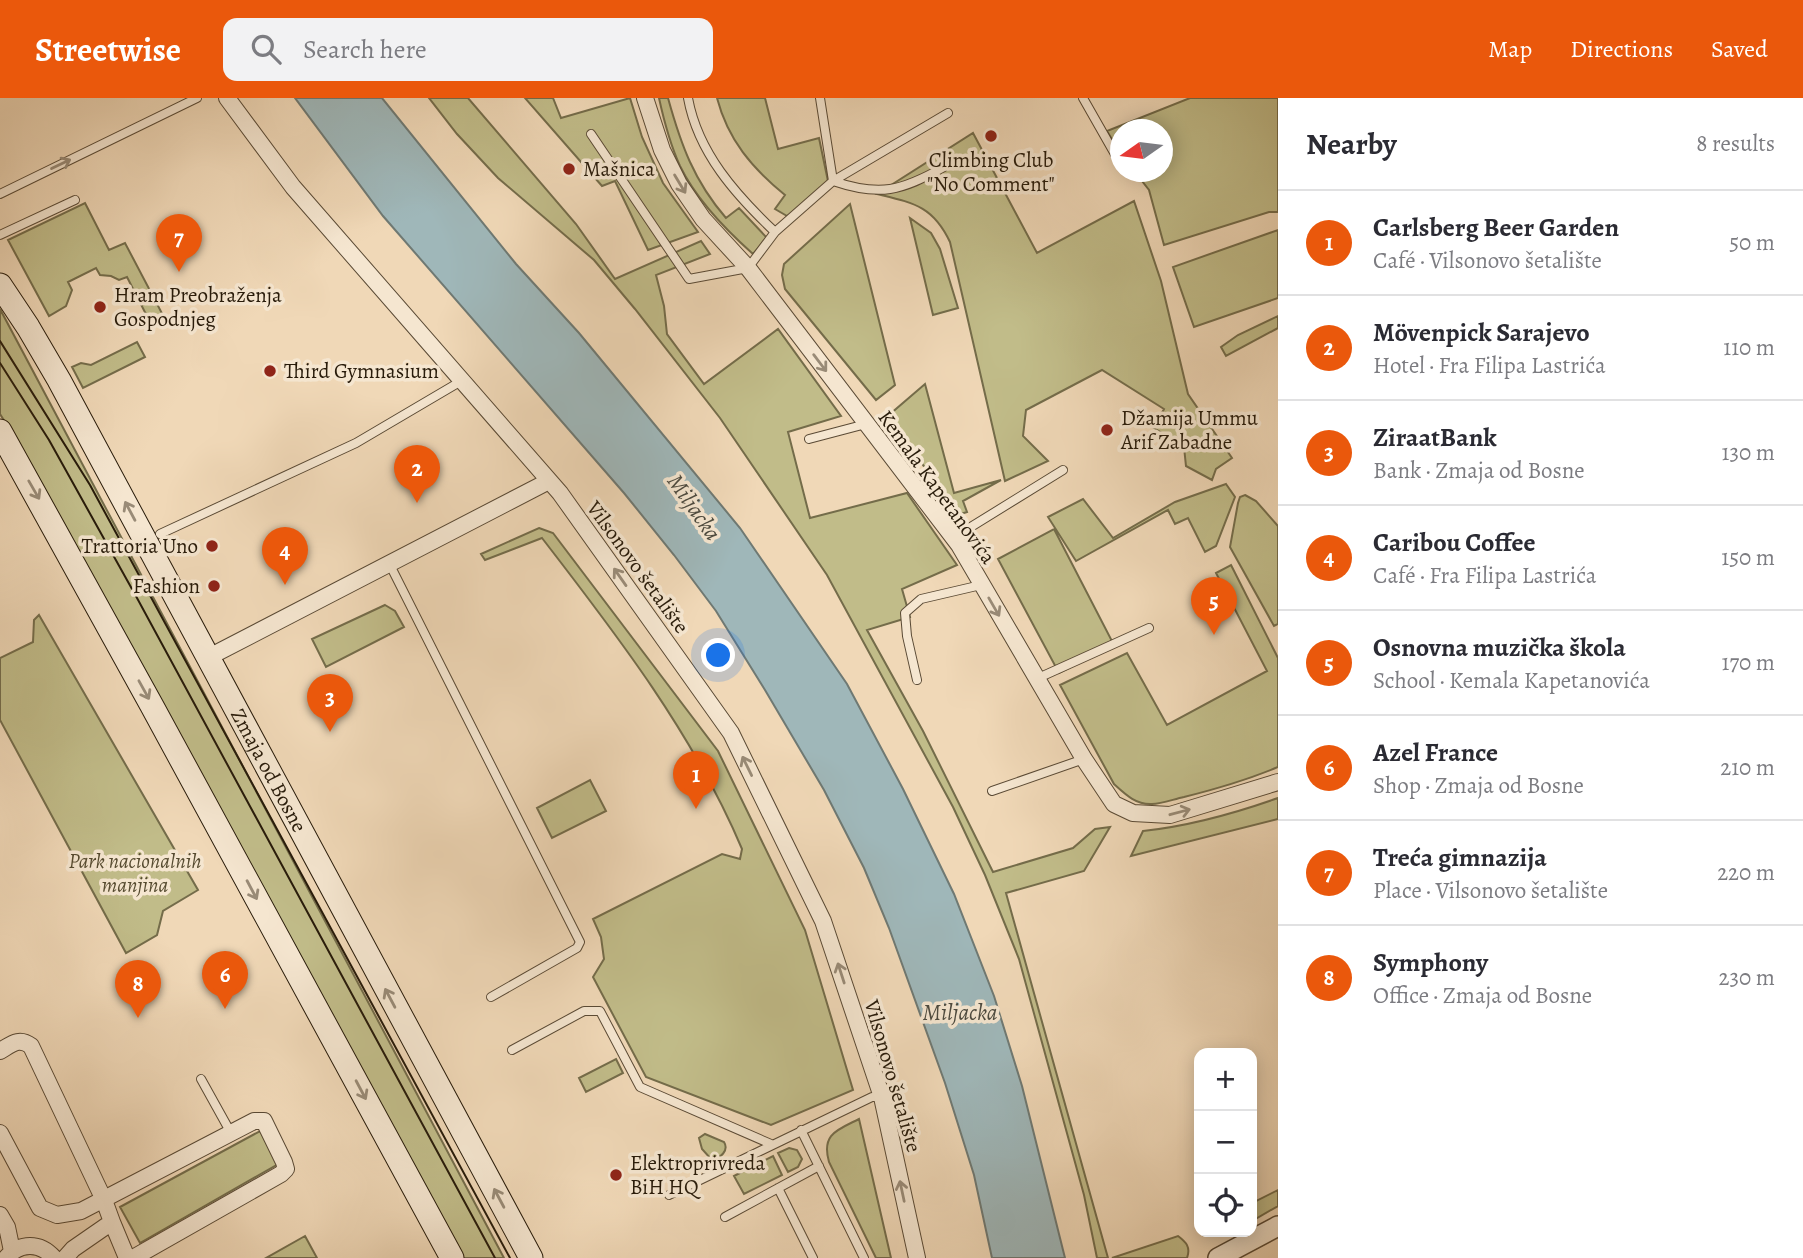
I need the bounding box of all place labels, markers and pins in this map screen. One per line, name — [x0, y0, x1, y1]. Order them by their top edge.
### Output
marker: Climbing Club "No Comment" — [983, 128, 999, 144]
place label: Climbing Club "No Comment" — [927, 146, 1055, 198]
place label: Mašnica — [583, 155, 655, 183]
marker: Mašnica — [561, 161, 577, 177]
pin: 7 — [156, 214, 202, 272]
place label: Hram Preobraženja Gospodnjeg — [114, 281, 282, 333]
marker: Hram Preobraženja Gospodnjeg — [92, 299, 108, 315]
place label: Third Gymnasium — [284, 357, 439, 385]
marker: Third Gymnasium — [262, 363, 278, 379]
place label: Džamija Ummu Arif Zabadne — [1120, 404, 1259, 456]
marker: Džamija Ummu Arif Zabadne — [1099, 422, 1115, 438]
pin: 2 — [394, 445, 440, 503]
pin: 4 — [262, 527, 308, 585]
place label: Trattoria Uno — [81, 532, 198, 560]
marker: Trattoria Uno — [204, 538, 220, 554]
place label: Fashion — [133, 572, 200, 600]
pin: 5 — [1191, 577, 1237, 635]
marker: Fashion — [206, 578, 222, 594]
pin: 3 — [307, 674, 353, 732]
pin: 1 — [673, 751, 719, 809]
pin: 6 — [202, 951, 248, 1009]
pin: 8 — [115, 960, 161, 1018]
place label: Elektroprivreda BiH HQ — [630, 1149, 766, 1201]
marker: Elektroprivreda BiH HQ — [608, 1167, 624, 1183]

